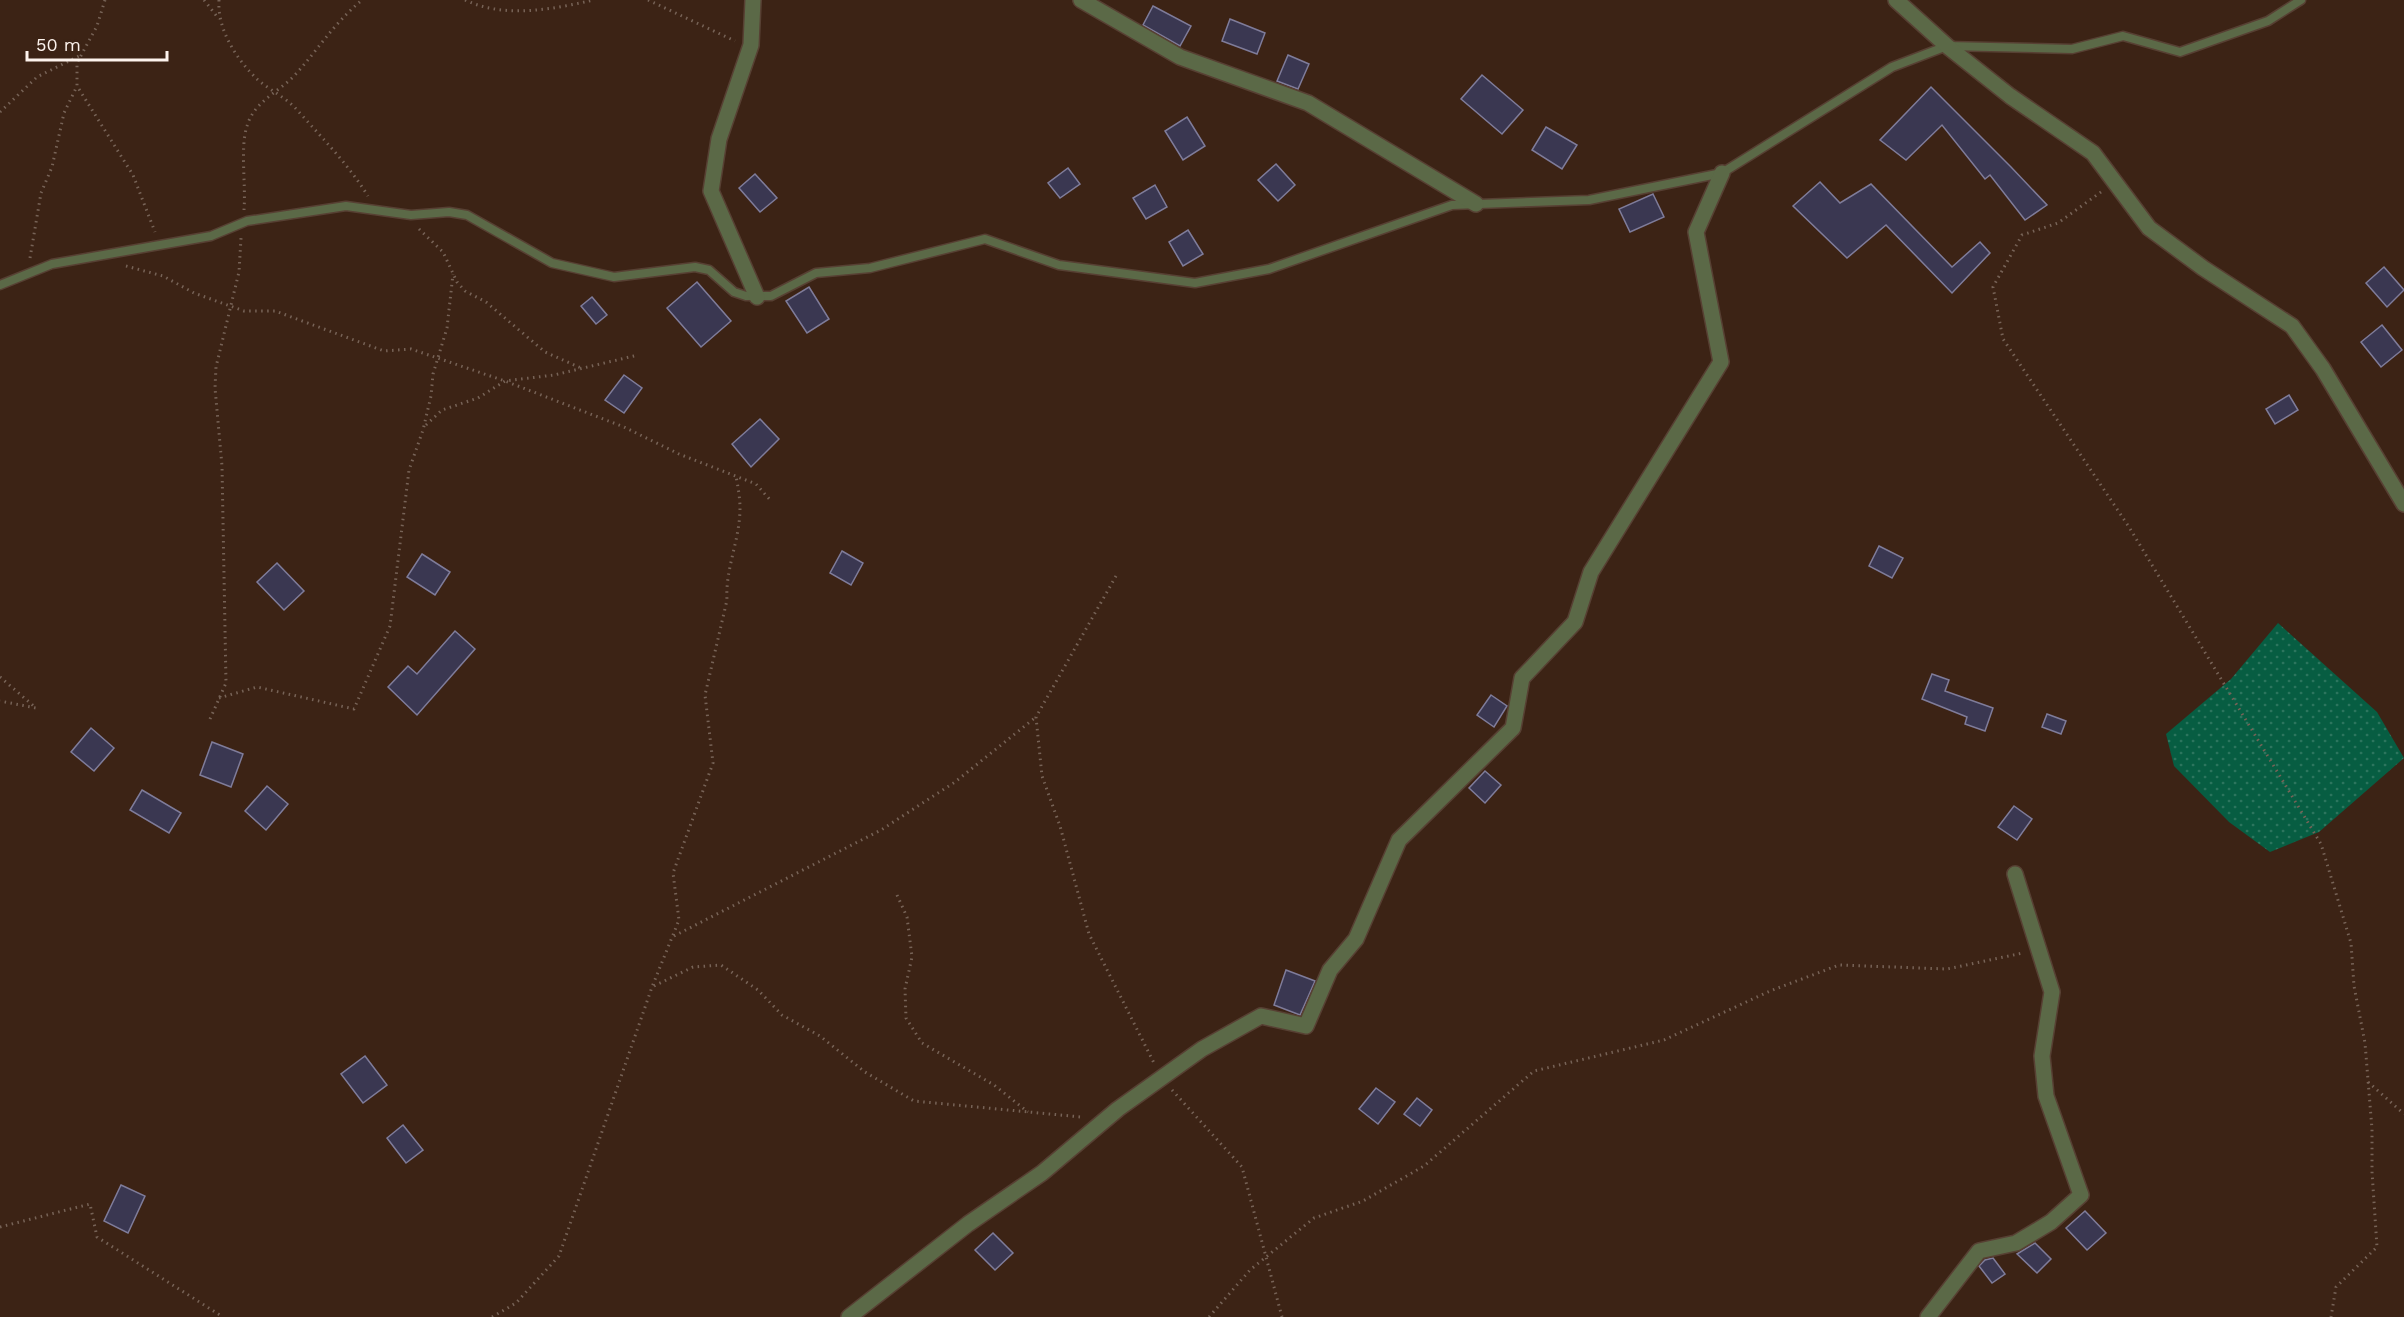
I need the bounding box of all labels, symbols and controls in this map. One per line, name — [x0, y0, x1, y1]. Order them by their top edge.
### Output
scale bar — [27, 24, 166, 62]
text: 50 m — [36, 34, 81, 55]

